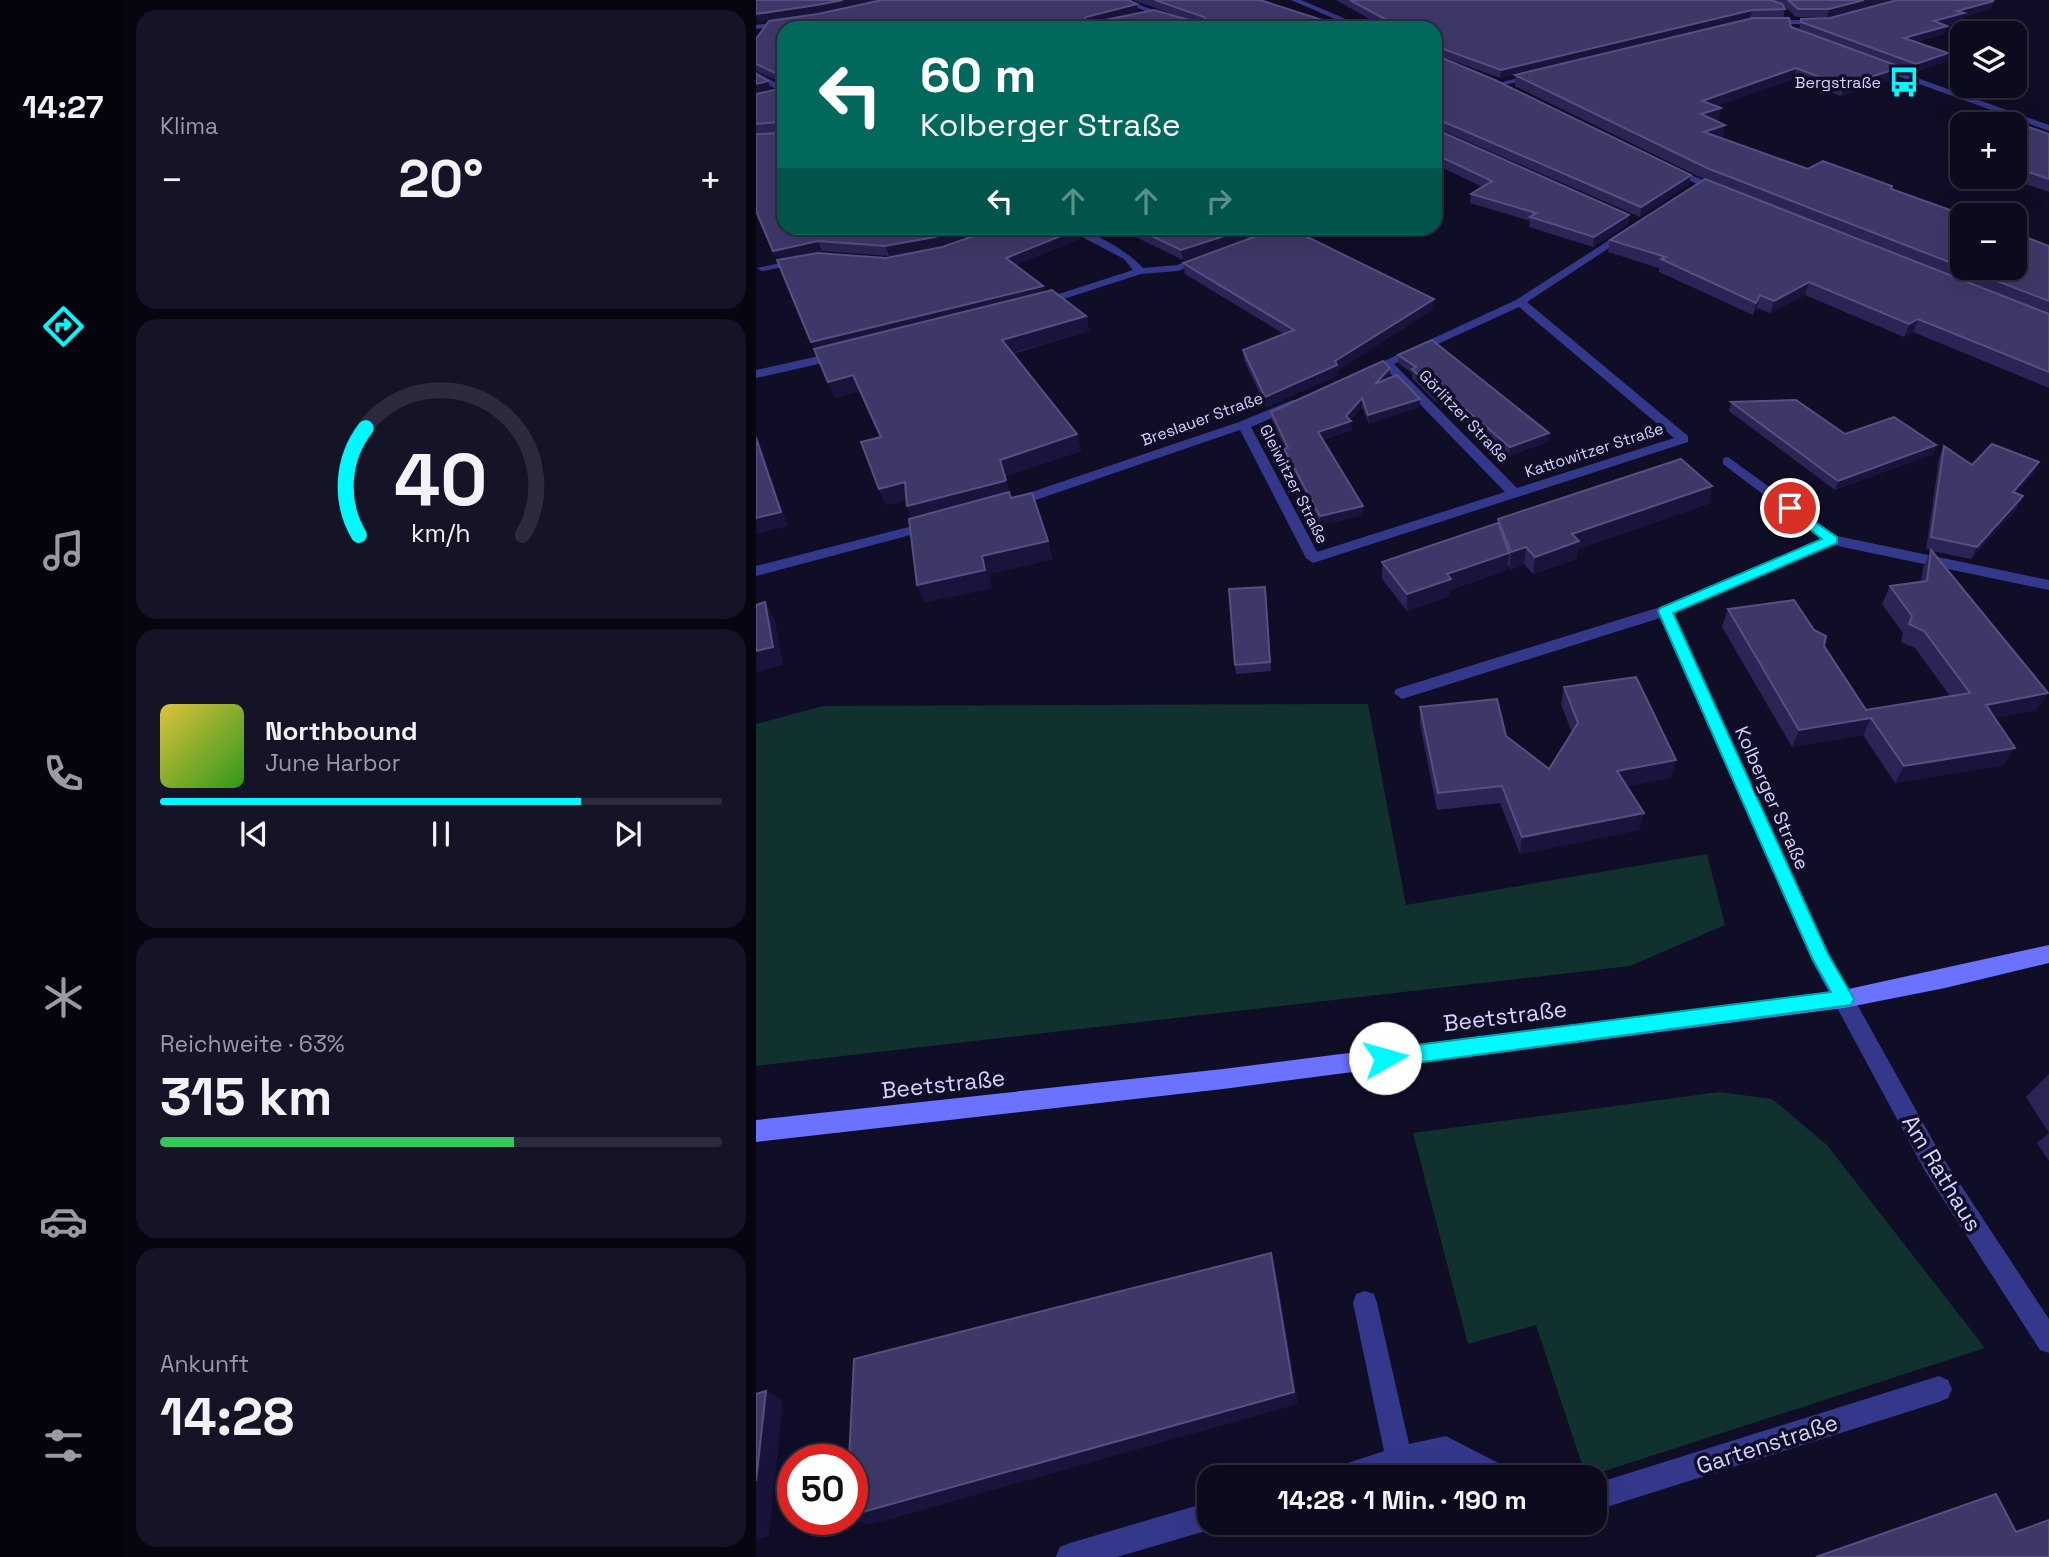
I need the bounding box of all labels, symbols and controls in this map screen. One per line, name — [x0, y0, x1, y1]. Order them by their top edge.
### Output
map controls — [1950, 21, 2027, 280]
button: layers — [1950, 21, 2027, 98]
text: 60 m — [920, 44, 1036, 106]
icon: left — [805, 49, 896, 140]
bus stop icon: Bergstraße — [1887, 65, 1921, 99]
place label: Bergstraße — [1795, 72, 1881, 93]
text: 14:27 — [23, 87, 103, 127]
text: Kolberger Straße — [920, 105, 1181, 145]
text: Klima — [160, 111, 218, 141]
button: + — [1950, 112, 2027, 189]
text: 20° — [398, 146, 484, 212]
text: − — [160, 156, 184, 204]
text: + — [698, 156, 722, 204]
icon: left — [981, 182, 1019, 220]
icon: ahead — [1054, 182, 1092, 220]
icon: ahead — [1127, 182, 1165, 220]
icon: right — [1200, 182, 1238, 220]
button: − — [1950, 203, 2027, 280]
icon: directions — [39, 302, 88, 351]
street label: Görlitzer Straße — [1414, 365, 1514, 467]
street label: Breslauer Straße — [1138, 387, 1266, 451]
street label: Kattowitzer Straße — [1522, 418, 1666, 482]
street label: Gleiwitzer Straße — [1255, 421, 1333, 547]
text: 40 — [394, 434, 488, 527]
pin — [1760, 478, 1820, 538]
icon: arrive — [1771, 489, 1809, 527]
text: km/h — [411, 517, 471, 549]
icon: music — [39, 526, 88, 575]
text: Northbound — [265, 714, 418, 748]
street label: Kolberger Straße — [1729, 722, 1815, 874]
text: June Harbor — [265, 748, 400, 778]
icon: phone — [39, 749, 88, 798]
icon: previous — [235, 815, 273, 853]
icon: pause — [422, 815, 460, 853]
icon: next — [609, 815, 647, 853]
icon: climate — [39, 973, 88, 1022]
street label: Beetstraße — [1441, 994, 1569, 1038]
position arrow — [1348, 1021, 1422, 1095]
text: Reichweite · 63% — [160, 1029, 345, 1059]
street label: Beetstraße — [879, 1063, 1007, 1105]
text: 315 km — [160, 1064, 332, 1130]
street label: Am Rathaus — [1895, 1109, 1989, 1237]
icon: car — [39, 1197, 88, 1246]
text: Ankunft — [160, 1349, 249, 1379]
text: 14:28 — [160, 1384, 294, 1450]
street label: Gartenstraße — [1692, 1407, 1842, 1481]
icon: filters — [39, 1421, 88, 1470]
speed limit sign: 50 — [777, 1444, 868, 1535]
text: 14:28 · 1 Min. · 190 m — [1277, 1483, 1527, 1517]

